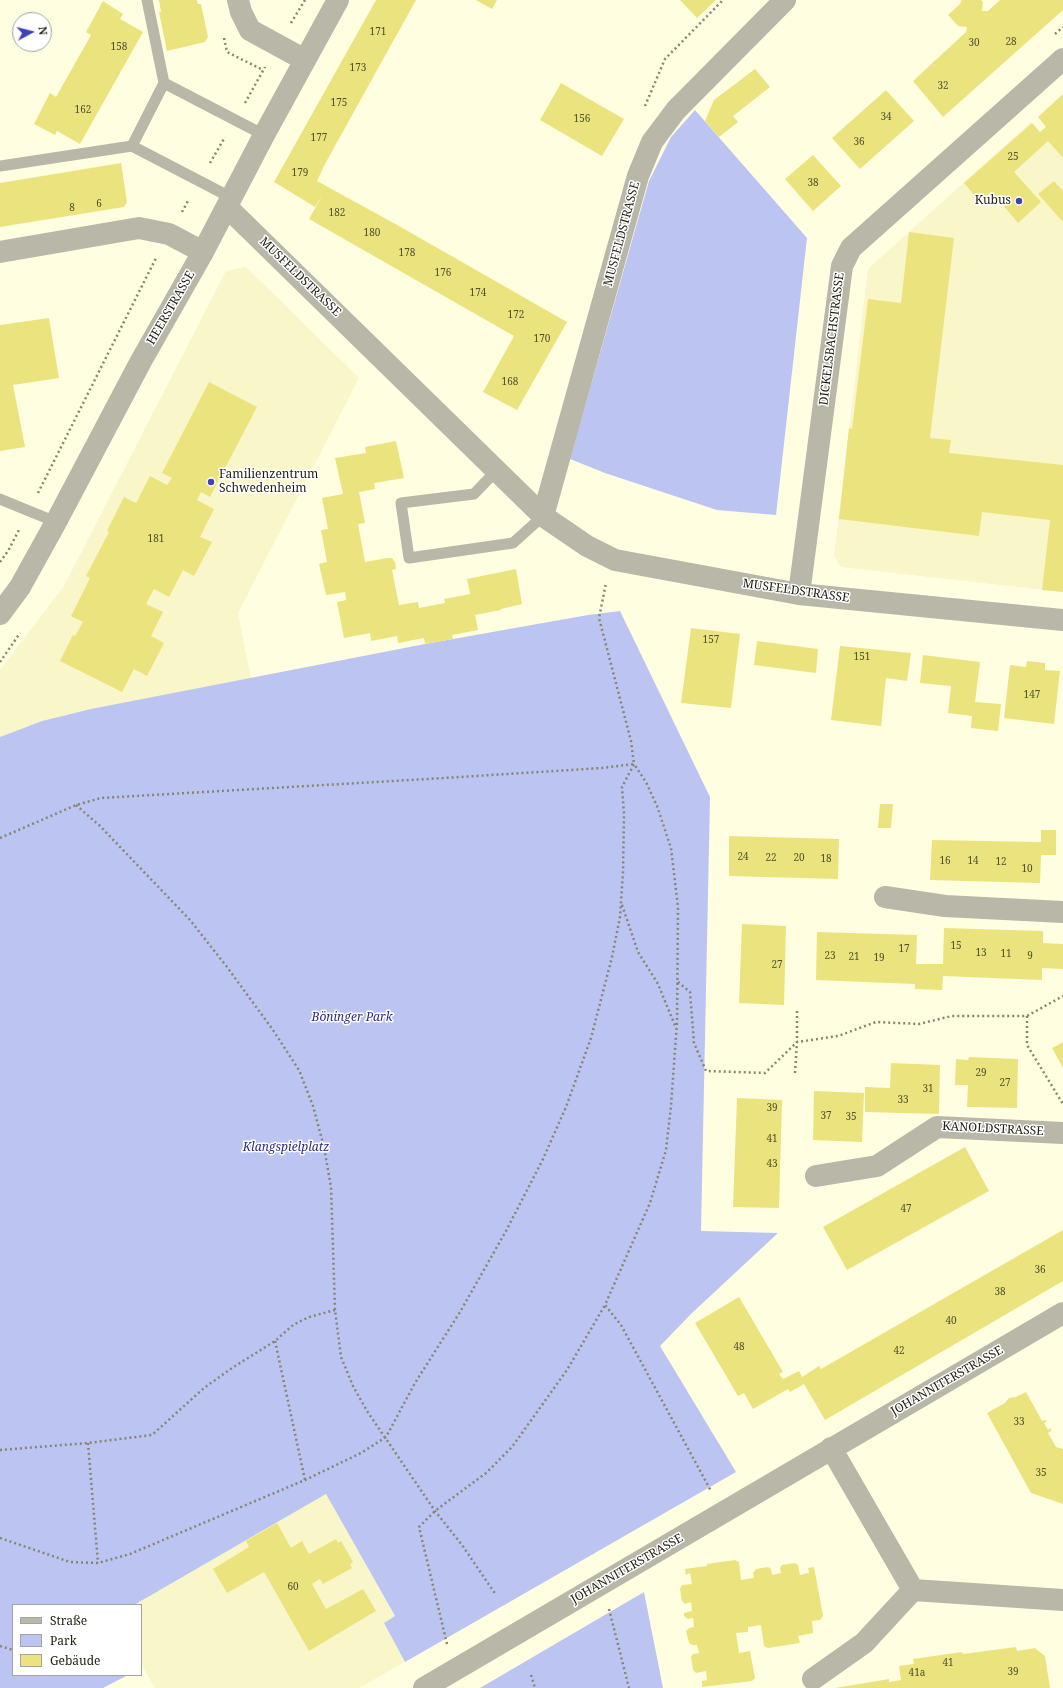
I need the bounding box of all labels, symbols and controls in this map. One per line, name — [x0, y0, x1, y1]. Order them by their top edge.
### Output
north arrow — [12, 12, 52, 52]
text: N — [35, 25, 51, 36]
house number: 171 — [370, 26, 386, 38]
house number: 28 — [1005, 36, 1017, 48]
house number: 30 — [968, 37, 980, 49]
house number: 158 — [111, 41, 127, 53]
house number: 173 — [350, 62, 366, 74]
house number: 32 — [937, 80, 949, 92]
house number: 175 — [331, 97, 347, 109]
house number: 162 — [75, 104, 91, 116]
house number: 34 — [880, 111, 892, 123]
house number: 156 — [574, 113, 590, 125]
house number: 177 — [311, 132, 327, 144]
house number: 36 — [853, 136, 865, 148]
house number: 25 — [1007, 151, 1019, 163]
house number: 179 — [292, 167, 308, 179]
house number: 38 — [807, 177, 819, 189]
street label: MUSFELDSTRASSE — [601, 180, 643, 288]
place label: Kubus — [975, 194, 1011, 208]
marker: Kubus — [1014, 196, 1024, 206]
house number: 6 — [96, 198, 102, 210]
house number: 8 — [69, 202, 75, 214]
house number: 182 — [329, 207, 345, 219]
house number: 180 — [364, 227, 380, 239]
street label: MUSFELDSTRASSE — [256, 234, 344, 320]
house number: 178 — [399, 247, 415, 259]
house number: 176 — [435, 267, 451, 279]
street label: HEERSTRASSE — [144, 269, 198, 347]
street label: DICKELSBACHSTRASSE — [817, 272, 847, 406]
house number: 174 — [470, 287, 486, 299]
house number: 172 — [508, 309, 524, 321]
house number: 170 — [534, 333, 550, 345]
house number: 168 — [502, 376, 518, 388]
place label: Familienzentrum Schwedenheim — [219, 468, 318, 496]
marker: Familienzentrum Schwedenheim — [206, 477, 216, 487]
house number: 181 — [148, 533, 164, 545]
street label: MUSFELDSTRASSE — [742, 576, 850, 606]
house number: 157 — [703, 634, 719, 646]
house number: 151 — [854, 651, 870, 663]
house number: 147 — [1024, 689, 1040, 701]
house number: 24 — [737, 851, 749, 863]
house number: 22 — [765, 852, 777, 864]
house number: 20 — [793, 852, 805, 864]
house number: 18 — [820, 853, 832, 865]
house number: 16 — [939, 855, 951, 867]
house number: 14 — [967, 855, 979, 867]
house number: 12 — [995, 856, 1007, 868]
house number: 10 — [1021, 863, 1033, 875]
house number: 15 — [950, 940, 962, 952]
house number: 17 — [898, 943, 910, 955]
house number: 13 — [975, 947, 987, 959]
house number: 11 — [1000, 948, 1012, 960]
house number: 23 — [824, 950, 836, 962]
house number: 9 — [1027, 950, 1033, 962]
house number: 21 — [848, 951, 860, 963]
house number: 19 — [873, 952, 885, 964]
house number: 27 — [771, 959, 783, 971]
park label: Böninger Park — [312, 1011, 392, 1025]
house number: 29 — [975, 1067, 987, 1079]
house number: 27 — [999, 1077, 1011, 1089]
house number: 31 — [922, 1083, 934, 1095]
house number: 33 — [897, 1094, 909, 1106]
house number: 39 — [766, 1102, 778, 1114]
house number: 37 — [820, 1110, 832, 1122]
house number: 35 — [845, 1111, 857, 1123]
street label: KANOLDSTRASSE — [942, 1119, 1044, 1139]
house number: 41 — [766, 1133, 778, 1145]
park label: Klangspielplatz — [243, 1141, 329, 1155]
house number: 43 — [766, 1158, 778, 1170]
house number: 47 — [900, 1203, 912, 1215]
house number: 36 — [1034, 1264, 1046, 1276]
house number: 38 — [994, 1286, 1006, 1298]
house number: 40 — [945, 1315, 957, 1327]
house number: 48 — [733, 1341, 745, 1353]
street label: JOHANNITERSTRASSE — [888, 1343, 1006, 1419]
house number: 42 — [893, 1345, 905, 1357]
house number: 33 — [1013, 1416, 1025, 1428]
house number: 35 — [1035, 1467, 1047, 1479]
street label: JOHANNITERSTRASSE — [568, 1531, 686, 1607]
house number: 60 — [287, 1581, 299, 1593]
legend — [12, 1604, 142, 1676]
text: Straße — [50, 1612, 87, 1629]
text: Park — [50, 1632, 77, 1649]
text: Gebäude — [50, 1652, 101, 1669]
house number: 41 — [942, 1657, 954, 1669]
house number: 39 — [1007, 1666, 1019, 1678]
house number: 41a — [909, 1667, 925, 1679]

